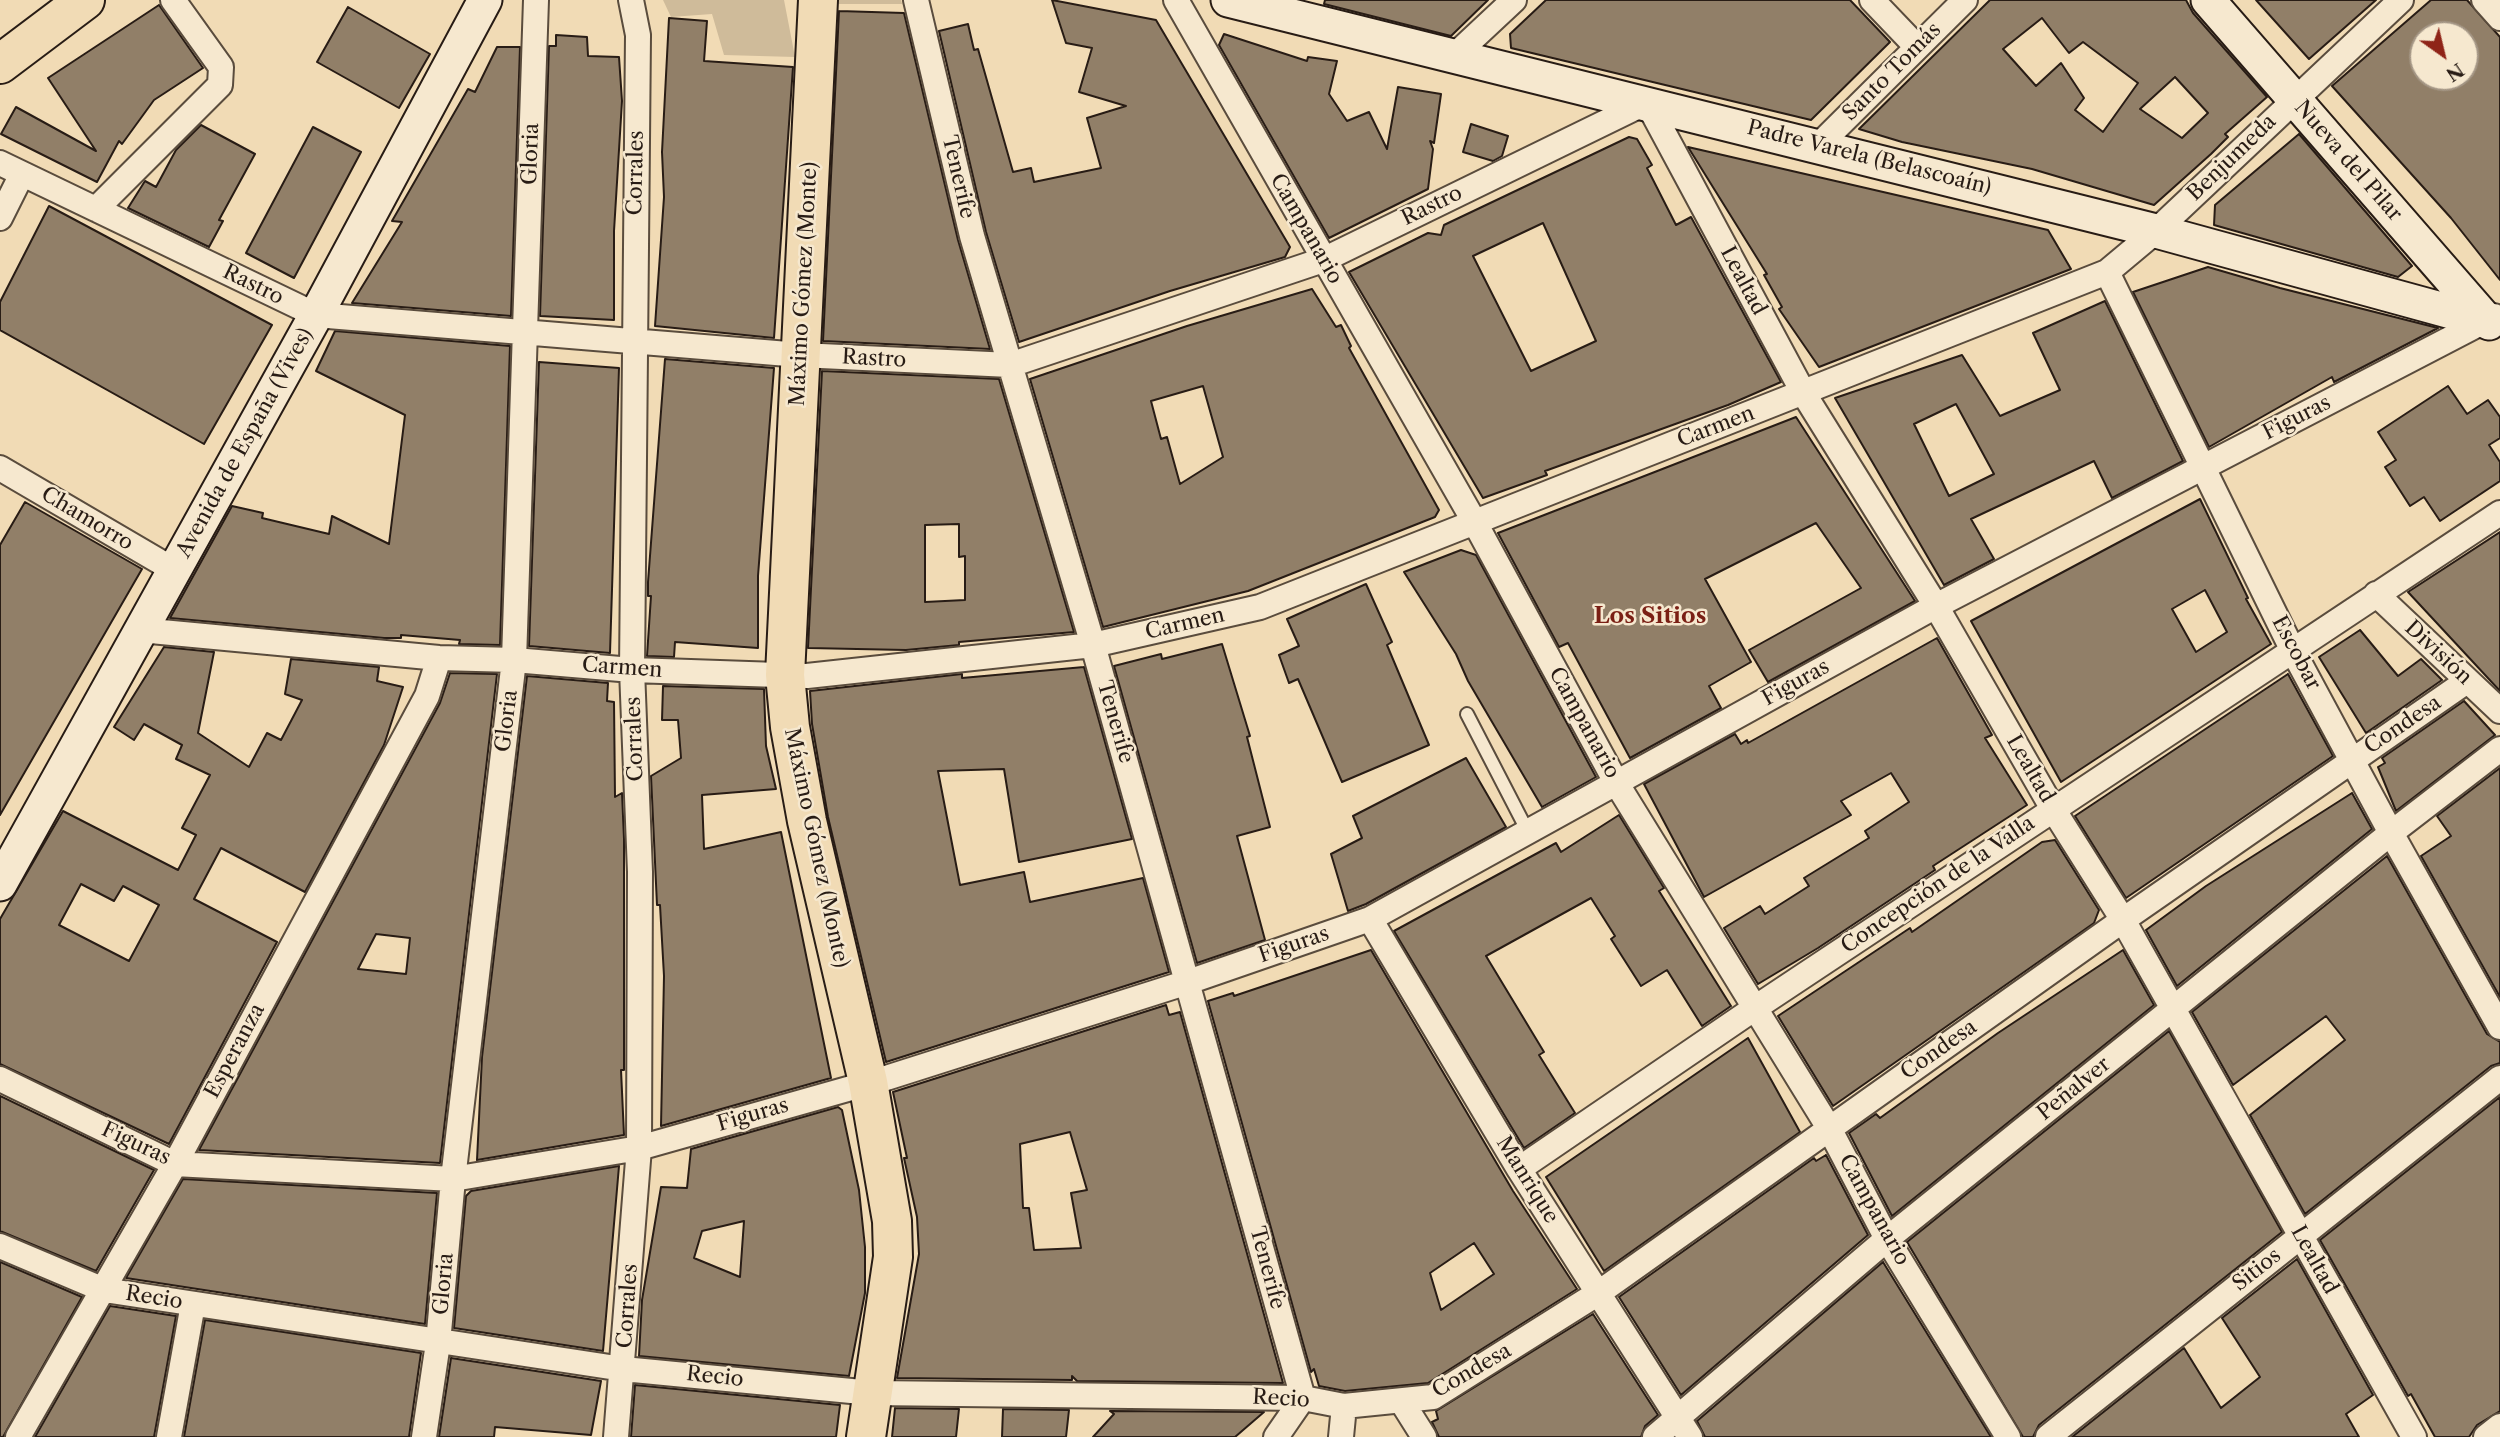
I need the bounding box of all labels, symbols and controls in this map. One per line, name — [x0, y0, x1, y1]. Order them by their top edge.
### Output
street label: Santo Tomás — [1838, 18, 1946, 126]
north arrow — [2409, 21, 2479, 91]
text: N — [2442, 58, 2468, 86]
street label: Nueva del Pilar — [2289, 96, 2407, 226]
street label: Benjumeda — [2182, 109, 2282, 207]
street label: Padre Varela (Belascoaín) — [1744, 115, 1994, 201]
street label: Gloria — [517, 122, 545, 186]
street label: Corrales — [623, 130, 649, 216]
street label: Tenerife — [936, 133, 980, 221]
street label: Máximo Gómez (Monte) — [785, 161, 823, 407]
street label: Campanario — [1264, 169, 1348, 289]
street label: Rastro — [1398, 181, 1466, 231]
street label: Lealtad — [1714, 242, 1772, 320]
street label: Rastro — [219, 260, 287, 310]
street label: Avenida de España (Vives) — [171, 324, 319, 562]
street label: Rastro — [841, 345, 907, 373]
street label: Figuras — [2259, 390, 2335, 446]
street label: Carmen — [1674, 401, 1758, 453]
street label: Chamorro — [36, 482, 138, 556]
district label: Los Sitios — [1594, 602, 1706, 630]
street label: Carmen — [1143, 603, 1227, 645]
street label: Escobar — [2266, 612, 2326, 694]
street label: División — [2399, 616, 2477, 690]
street label: Carmen — [581, 653, 663, 683]
street label: Figuras — [1758, 654, 1834, 712]
street label: Campanario — [1543, 663, 1625, 783]
street label: Tenerife — [1091, 678, 1139, 766]
street label: Gloria — [491, 689, 523, 753]
street label: Condesa — [2360, 690, 2446, 760]
street label: Corrales — [621, 696, 649, 782]
street label: Máximo Gómez (Monte) — [778, 726, 854, 970]
street label: Lealtad — [2001, 731, 2059, 807]
street label: Concepción de la Valla — [1836, 811, 2040, 959]
street label: Figuras — [1255, 921, 1333, 969]
street label: Esperanza — [200, 1000, 270, 1102]
street label: Condesa — [1896, 1015, 1982, 1085]
street label: Peñalver — [2032, 1052, 2116, 1126]
street label: Figuras — [714, 1093, 792, 1137]
street label: Figuras — [98, 1117, 174, 1171]
street label: Manrique — [1490, 1132, 1564, 1228]
street label: Campanario — [1833, 1150, 1915, 1270]
street label: Lealtad — [2285, 1221, 2343, 1299]
street label: Tenerife — [1244, 1224, 1290, 1312]
street label: Sitios — [2228, 1243, 2286, 1297]
street label: Gloria — [429, 1252, 459, 1316]
street label: Corrales — [612, 1263, 644, 1349]
street label: Recio — [124, 1281, 184, 1315]
street label: Condesa — [1428, 1338, 1516, 1404]
street label: Recio — [685, 1361, 745, 1393]
street label: Recio — [1252, 1385, 1310, 1413]

